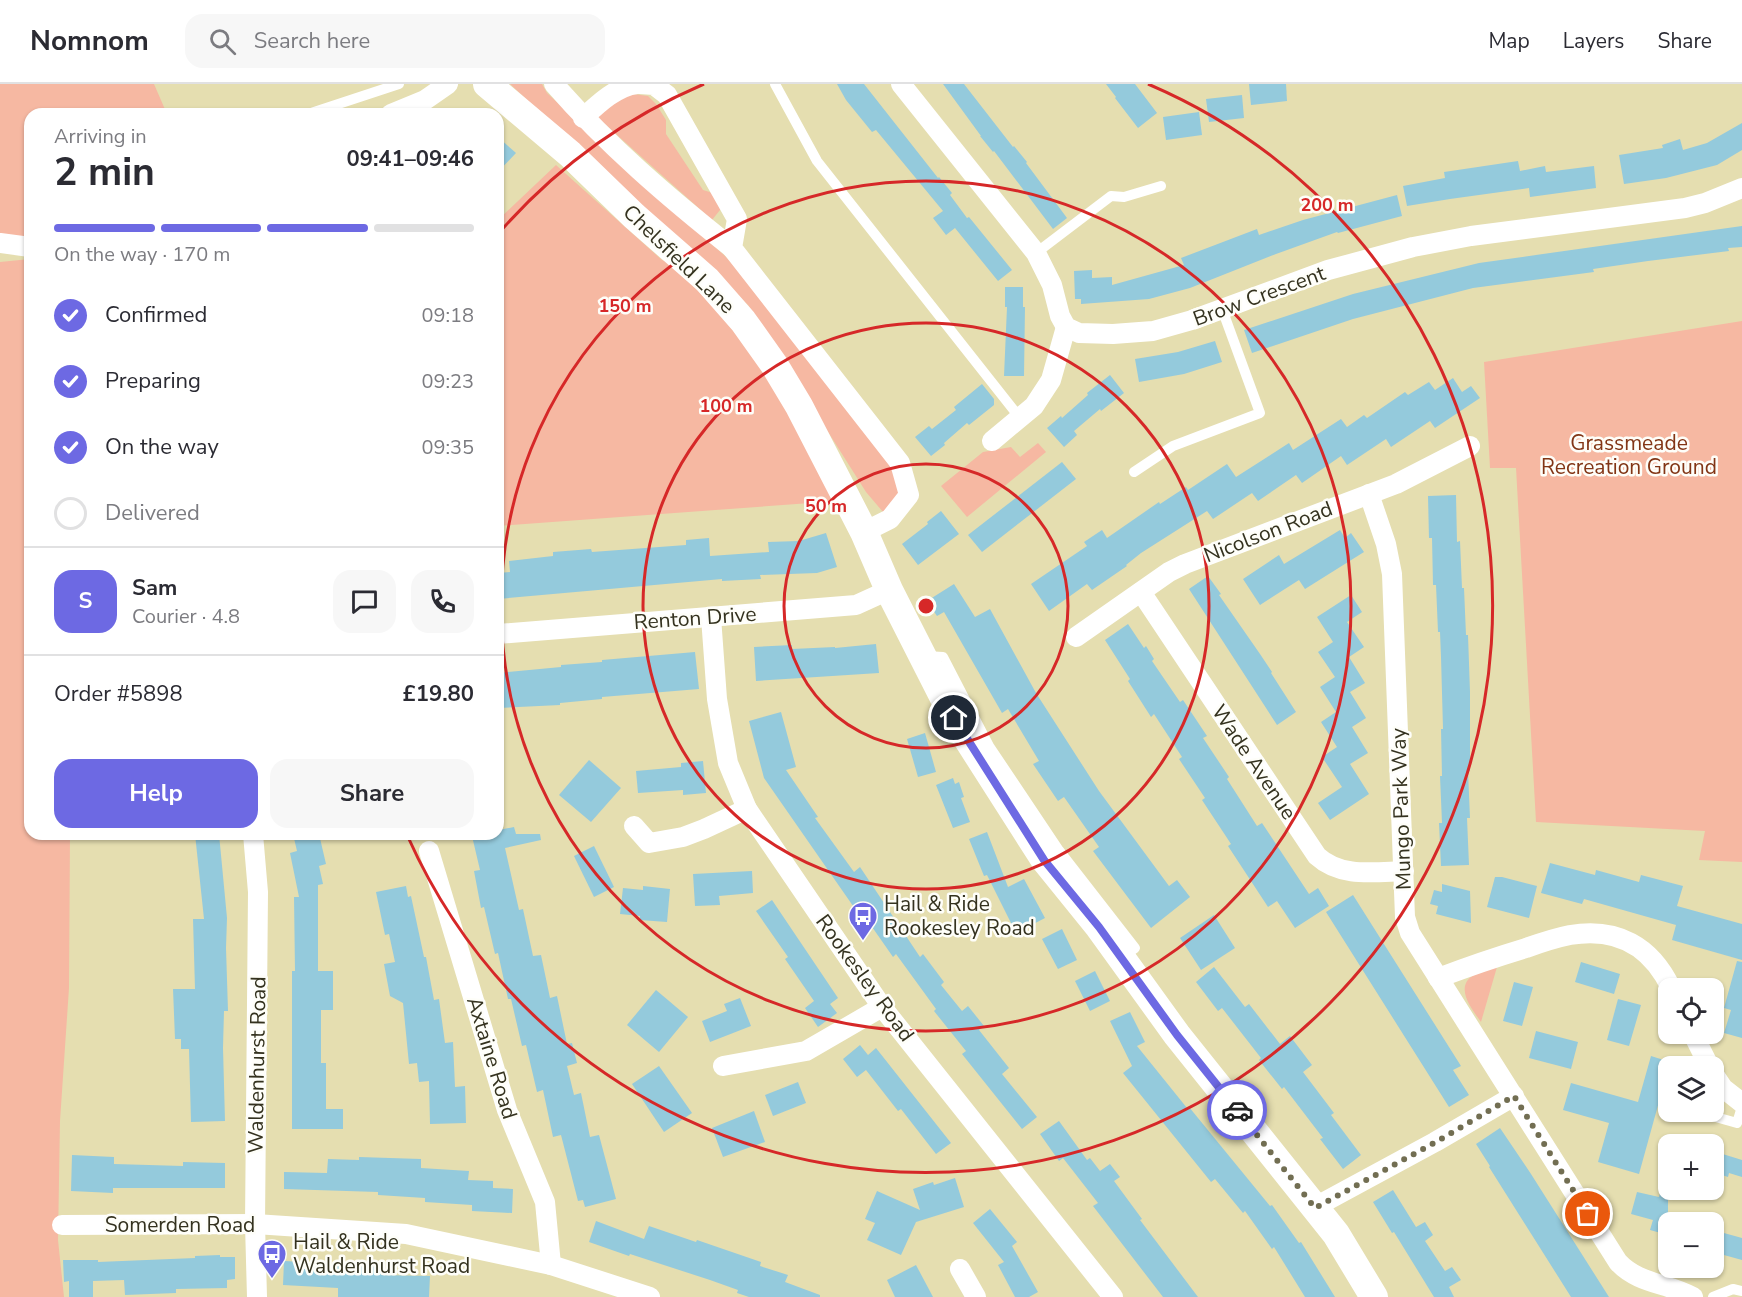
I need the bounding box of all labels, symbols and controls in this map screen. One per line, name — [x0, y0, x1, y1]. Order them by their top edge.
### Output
search box — [185, 14, 605, 68]
text: Nomnom — [30, 22, 149, 60]
icon: search — [206, 25, 239, 58]
text: Search here — [254, 26, 370, 56]
text: Map — [1488, 27, 1530, 55]
text: Layers — [1563, 27, 1624, 55]
text: Share — [1657, 27, 1712, 55]
text: Arriving in — [54, 123, 147, 150]
text: 09:41–09:46 — [346, 144, 474, 174]
text: 2 min — [54, 146, 155, 199]
text: 200 m — [1300, 193, 1354, 217]
street label: Chelsfield Lane — [617, 198, 741, 320]
text: On the way · 170 m — [54, 241, 230, 268]
street label: Brow Crescent — [1189, 259, 1330, 333]
text: 150 m — [598, 294, 652, 318]
icon: check — [54, 299, 87, 332]
text: Confirmed — [105, 300, 207, 330]
text: 09:18 — [421, 302, 474, 329]
icon: check — [54, 365, 87, 398]
text: Preparing — [105, 366, 201, 396]
text: 09:23 — [421, 368, 474, 395]
text: 100 m — [699, 394, 753, 418]
park label: Grassmeade Recreation Ground — [1541, 429, 1717, 481]
icon: check — [54, 431, 87, 464]
text: On the way — [105, 432, 219, 462]
text: 09:35 — [421, 434, 474, 461]
text: 50 m — [805, 494, 847, 518]
street label: Nicolson Road — [1200, 495, 1336, 569]
text: Delivered — [105, 498, 200, 528]
button: chat — [333, 570, 396, 633]
button: phone — [411, 570, 474, 633]
text: Sam — [132, 573, 177, 603]
text: S — [79, 586, 92, 616]
centre of rings — [916, 596, 936, 616]
street label: Renton Drive — [633, 600, 757, 636]
text: Courier · 4.8 — [132, 603, 240, 630]
text: Order #5898 — [54, 679, 183, 709]
text: £19.80 — [403, 679, 474, 709]
pin — [928, 692, 979, 743]
street label: Wade Avenue — [1205, 699, 1303, 825]
icon: home — [937, 701, 970, 734]
street label: Mungo Park Way — [1384, 727, 1418, 891]
button: Help — [54, 759, 258, 828]
button: Share — [270, 759, 474, 828]
place label: Hail & Ride Rookesley Road — [884, 890, 1035, 942]
bus stop icon: Hail & Ride Rookesley Road — [847, 900, 879, 942]
street label: Rookesley Road — [809, 909, 921, 1047]
street label: Waldenhurst Road — [241, 976, 273, 1154]
map controls — [1658, 978, 1724, 1278]
button: locate — [1658, 978, 1724, 1044]
street label: Axtaine Road — [460, 993, 524, 1123]
button: layers — [1658, 1056, 1724, 1122]
courier — [1207, 1080, 1267, 1140]
icon: car — [1221, 1094, 1254, 1127]
button: + — [1658, 1134, 1724, 1200]
pin — [1562, 1188, 1613, 1239]
icon: bag — [1571, 1197, 1604, 1230]
street label: Somerden Road — [105, 1211, 255, 1239]
button: − — [1658, 1212, 1724, 1278]
place label: Hail & Ride Waldenhurst Road — [293, 1228, 470, 1280]
bus stop icon: Hail & Ride Waldenhurst Road — [256, 1238, 288, 1280]

